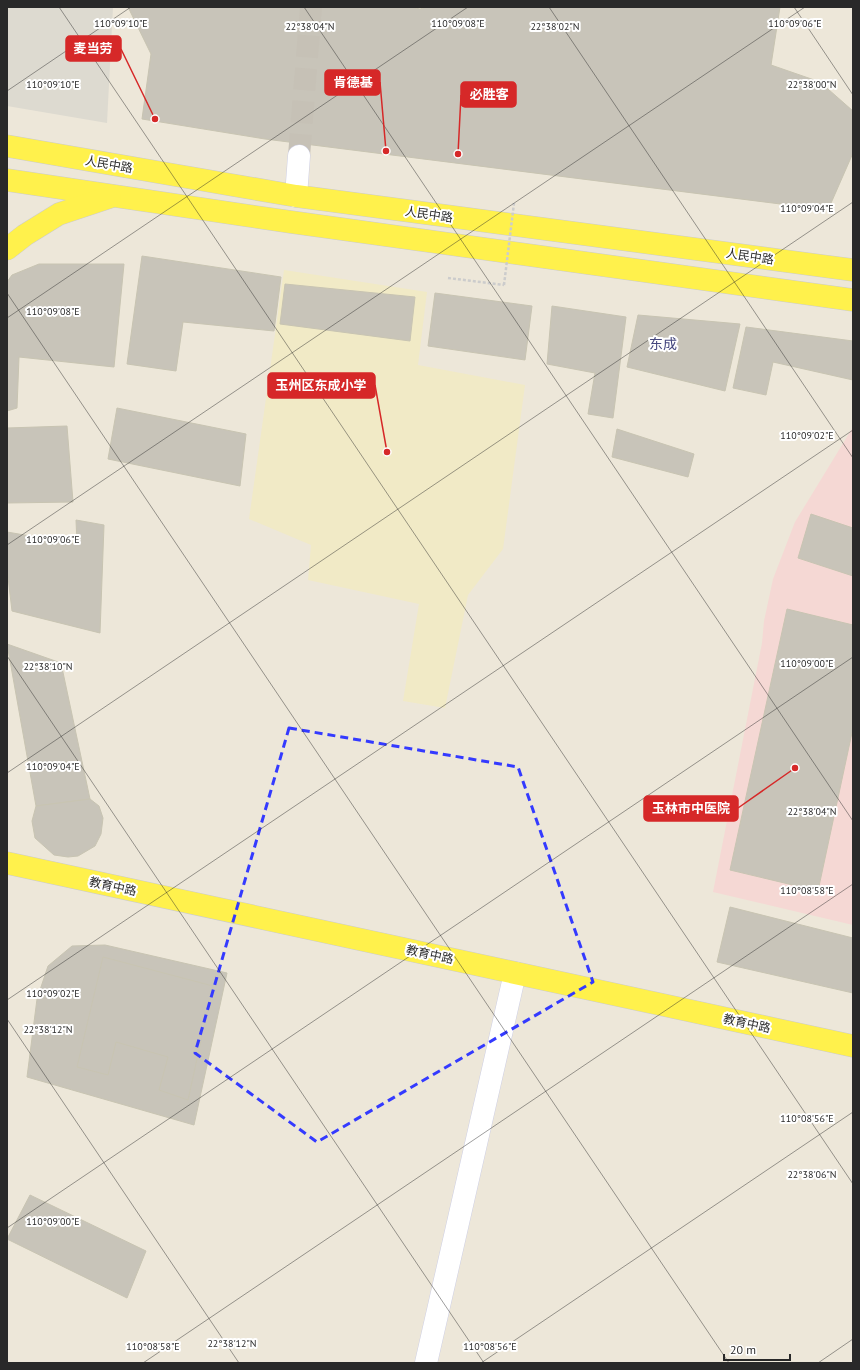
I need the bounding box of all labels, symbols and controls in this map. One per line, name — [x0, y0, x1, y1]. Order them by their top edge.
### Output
text: 110°09'10"E — [94, 17, 148, 30]
text: 110°09'08"E — [431, 17, 485, 30]
text: 110°09'06"E — [768, 17, 822, 30]
text: 22°38'04"N — [285, 20, 335, 33]
text: 22°38'02"N — [530, 20, 580, 33]
callout: 麦当劳 — [66, 36, 121, 61]
text: 麦当劳 — [73, 40, 113, 57]
callout: 肯德基 — [325, 70, 380, 95]
text: 肯德基 — [333, 74, 373, 91]
text: 110°09'10"E — [26, 78, 80, 91]
text: 22°38'00"N — [787, 78, 837, 91]
callout: 必胜客 — [461, 82, 516, 107]
text: 必胜客 — [469, 86, 509, 103]
street label: 人民中路 — [84, 152, 134, 176]
text: 110°09'04"E — [780, 202, 834, 215]
street label: 人民中路 — [404, 203, 454, 225]
street label: 人民中路 — [725, 245, 775, 267]
text: 110°09'08"E — [26, 305, 80, 318]
district label: 东成 — [649, 335, 677, 353]
callout: 玉州区东成小学 — [268, 373, 375, 398]
text: 玉州区东成小学 — [275, 377, 367, 394]
text: 110°09'02"E — [780, 429, 834, 442]
text: 110°09'06"E — [26, 533, 80, 546]
text: 110°09'00"E — [780, 657, 834, 670]
text: 22°38'10"N — [23, 660, 73, 673]
text: 110°09'04"E — [26, 760, 80, 773]
callout: 玉林市中医院 — [644, 796, 738, 821]
text: 玉林市中医院 — [652, 800, 730, 817]
text: 22°38'04"N — [787, 805, 837, 818]
street label: 教育中路 — [88, 874, 138, 898]
text: 110°08'58"E — [780, 884, 834, 897]
street label: 教育中路 — [405, 942, 455, 966]
text: 110°09'02"E — [26, 987, 80, 1000]
street label: 教育中路 — [722, 1011, 772, 1035]
text: 22°38'12"N — [23, 1023, 73, 1036]
text: 110°08'56"E — [780, 1112, 834, 1125]
text: 22°38'06"N — [787, 1168, 837, 1181]
text: 110°09'00"E — [26, 1215, 80, 1228]
scale bar — [724, 1336, 790, 1362]
text: 22°38'12"N — [207, 1337, 257, 1350]
text: 110°08'58"E — [126, 1340, 180, 1353]
text: 110°08'56"E — [463, 1340, 517, 1353]
text: 20 m — [730, 1342, 756, 1357]

